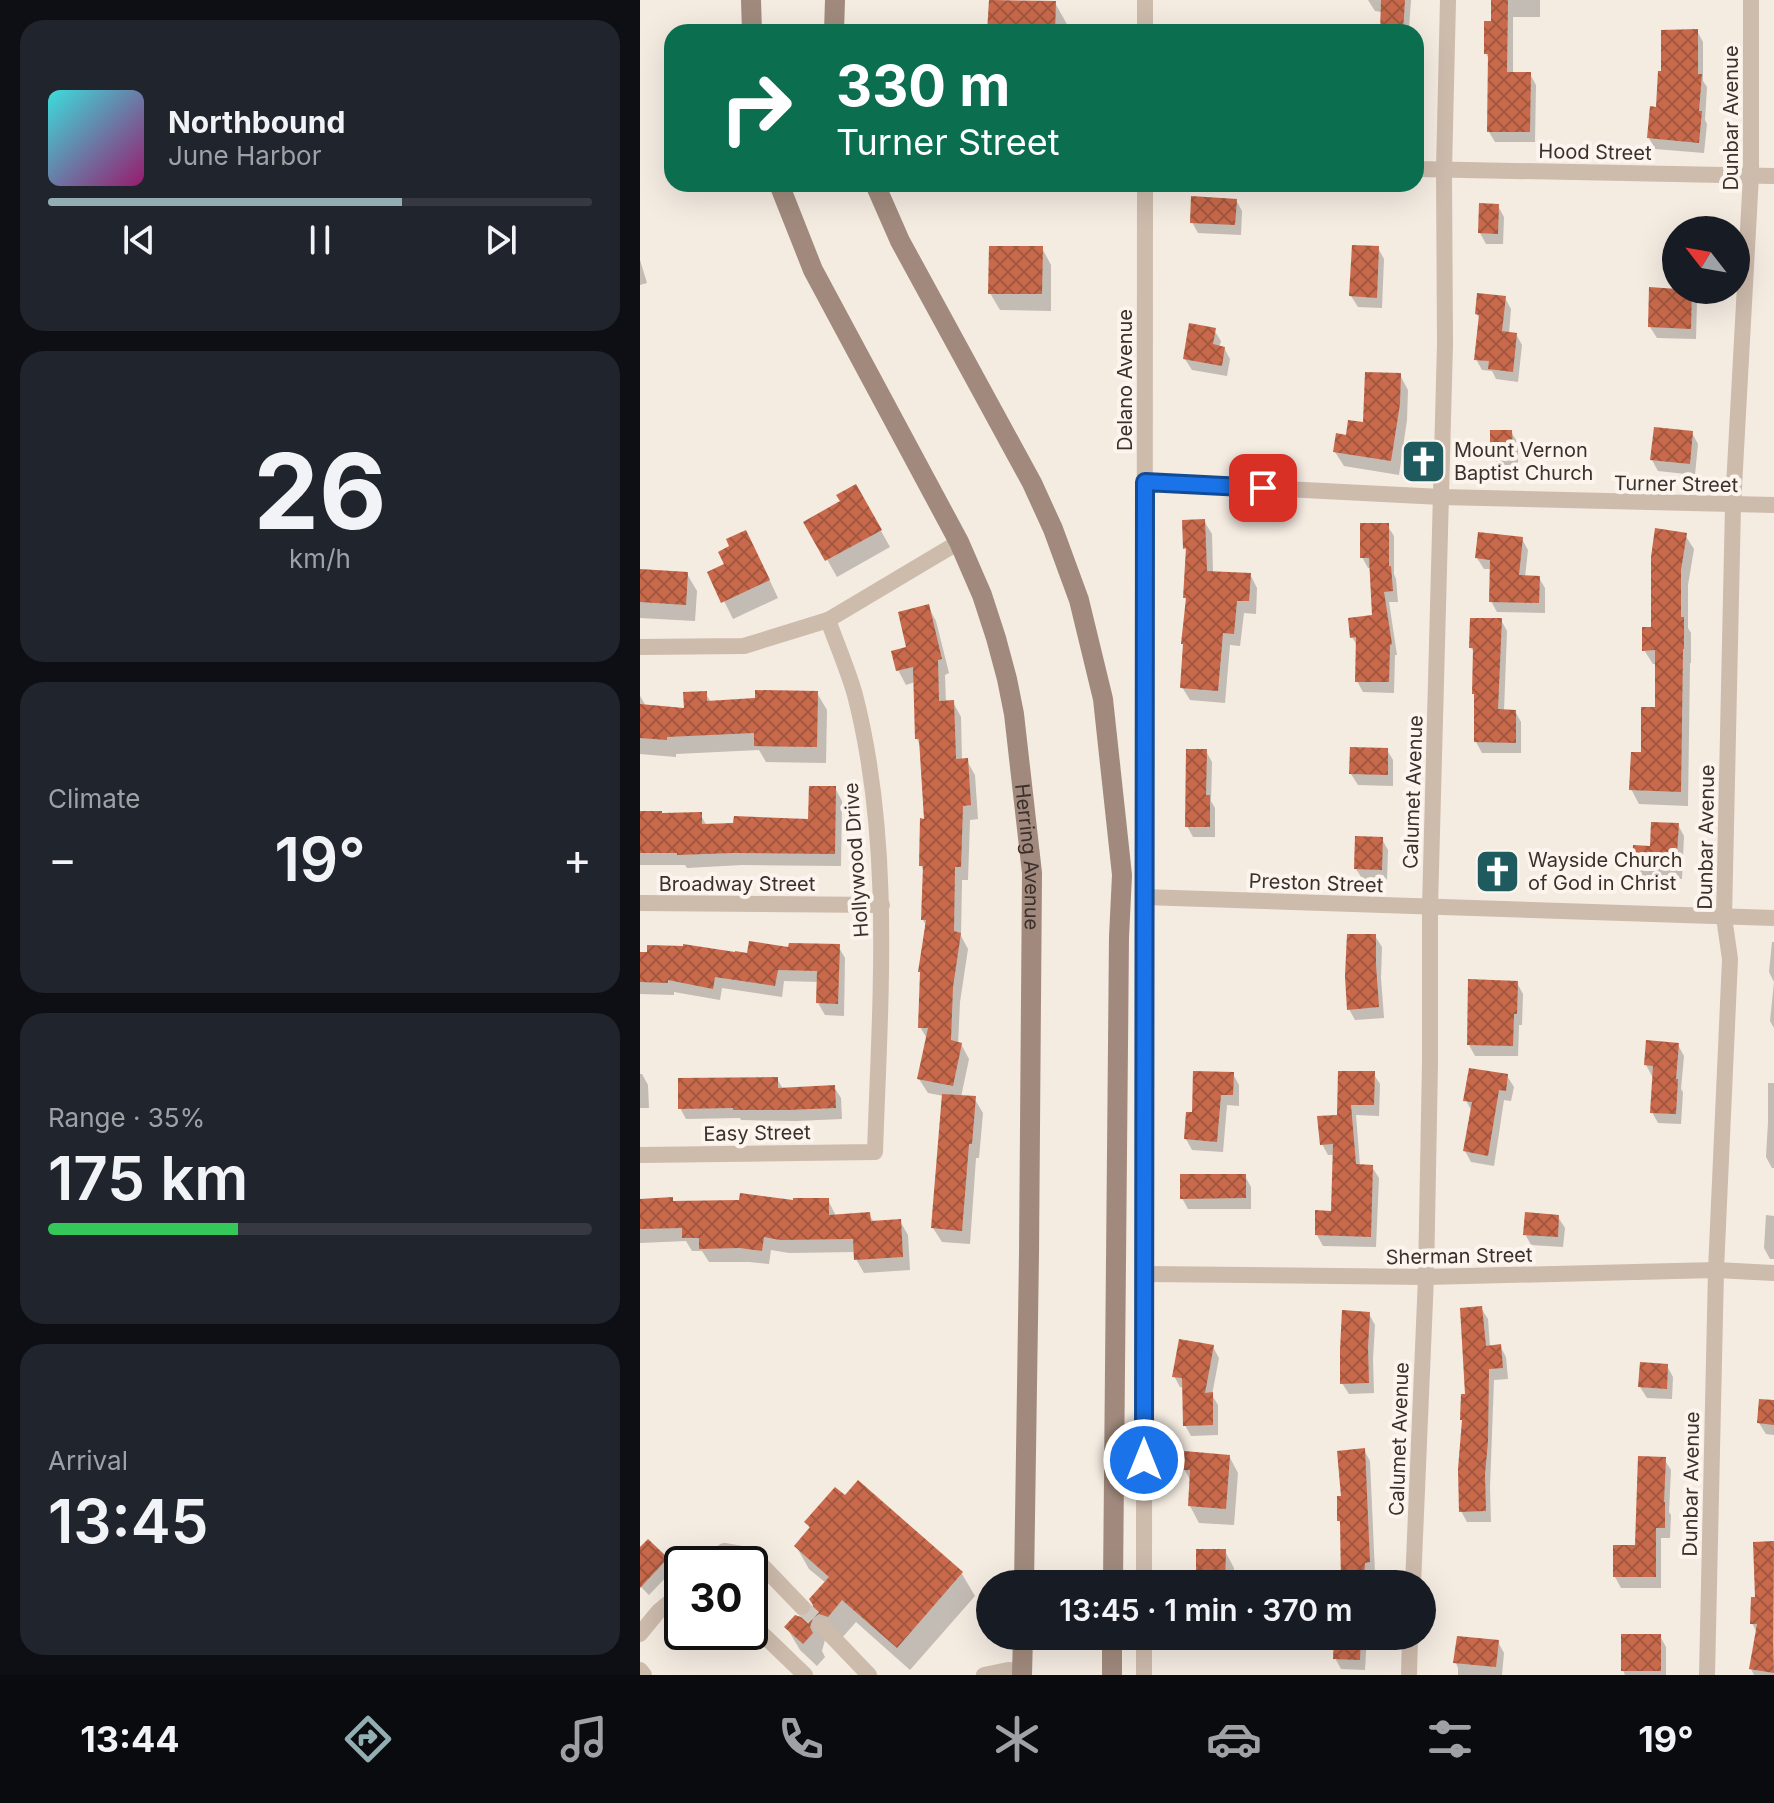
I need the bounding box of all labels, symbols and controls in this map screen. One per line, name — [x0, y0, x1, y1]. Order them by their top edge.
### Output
street label: Dunbar Avenue — [1719, 45, 1743, 191]
text: 330 m — [836, 52, 1010, 120]
icon: right — [704, 56, 808, 160]
text: Northbound — [168, 104, 345, 140]
text: Turner Street — [836, 120, 1060, 164]
street label: Hood Street — [1538, 139, 1652, 165]
text: June Harbor — [168, 140, 321, 171]
north arrow — [1662, 216, 1750, 304]
map controls — [1662, 216, 1750, 304]
icon: previous — [117, 218, 161, 262]
icon: pause — [298, 218, 342, 262]
icon: next — [479, 218, 523, 262]
street label: Delano Avenue — [1113, 309, 1137, 451]
text: 26 — [253, 428, 387, 554]
church icon: Mount Vernon Baptist Church — [1399, 437, 1447, 485]
place label: Mount Vernon Baptist Church — [1454, 438, 1593, 485]
pin — [1229, 454, 1297, 522]
icon: arrive — [1241, 466, 1285, 510]
street label: Turner Street — [1614, 471, 1739, 497]
text: km/h — [289, 543, 351, 574]
street label: Calumet Avenue — [1398, 715, 1428, 869]
street label: Dunbar Avenue — [1693, 764, 1719, 910]
street label: Hollywood Drive — [839, 782, 873, 938]
street label: Herring Avenue — [1010, 782, 1044, 930]
text: Climate — [48, 783, 140, 814]
text: 19° — [274, 823, 366, 895]
text: − — [48, 832, 77, 886]
text: + — [563, 832, 592, 886]
church icon: Wayside Church of God in Christ — [1473, 847, 1521, 895]
place label: Wayside Church of God in Christ — [1528, 848, 1683, 895]
street label: Preston Street — [1248, 869, 1384, 897]
street label: Broadway Street — [659, 872, 816, 896]
text: Range · 35% — [48, 1102, 205, 1133]
street label: Easy Street — [703, 1120, 811, 1146]
text: 175 km — [48, 1142, 248, 1214]
street label: Sherman Street — [1385, 1243, 1533, 1269]
street label: Calumet Avenue — [1384, 1362, 1414, 1516]
street label: Dunbar Avenue — [1678, 1411, 1704, 1557]
position arrow — [1102, 1418, 1186, 1502]
text: Arrival — [48, 1445, 128, 1476]
text: 13:45 — [48, 1485, 208, 1557]
speed limit sign: 30 — [664, 1546, 768, 1650]
text: 13:45 · 1 min · 370 m — [1059, 1592, 1353, 1628]
icon: directions — [340, 1711, 396, 1767]
icon: music — [556, 1711, 612, 1767]
icon: phone — [773, 1711, 829, 1767]
icon: climate — [989, 1711, 1045, 1767]
icon: car — [1206, 1711, 1262, 1767]
icon: filters — [1422, 1711, 1478, 1767]
text: 13:44 — [80, 1717, 180, 1761]
text: 19° — [1638, 1717, 1694, 1761]

